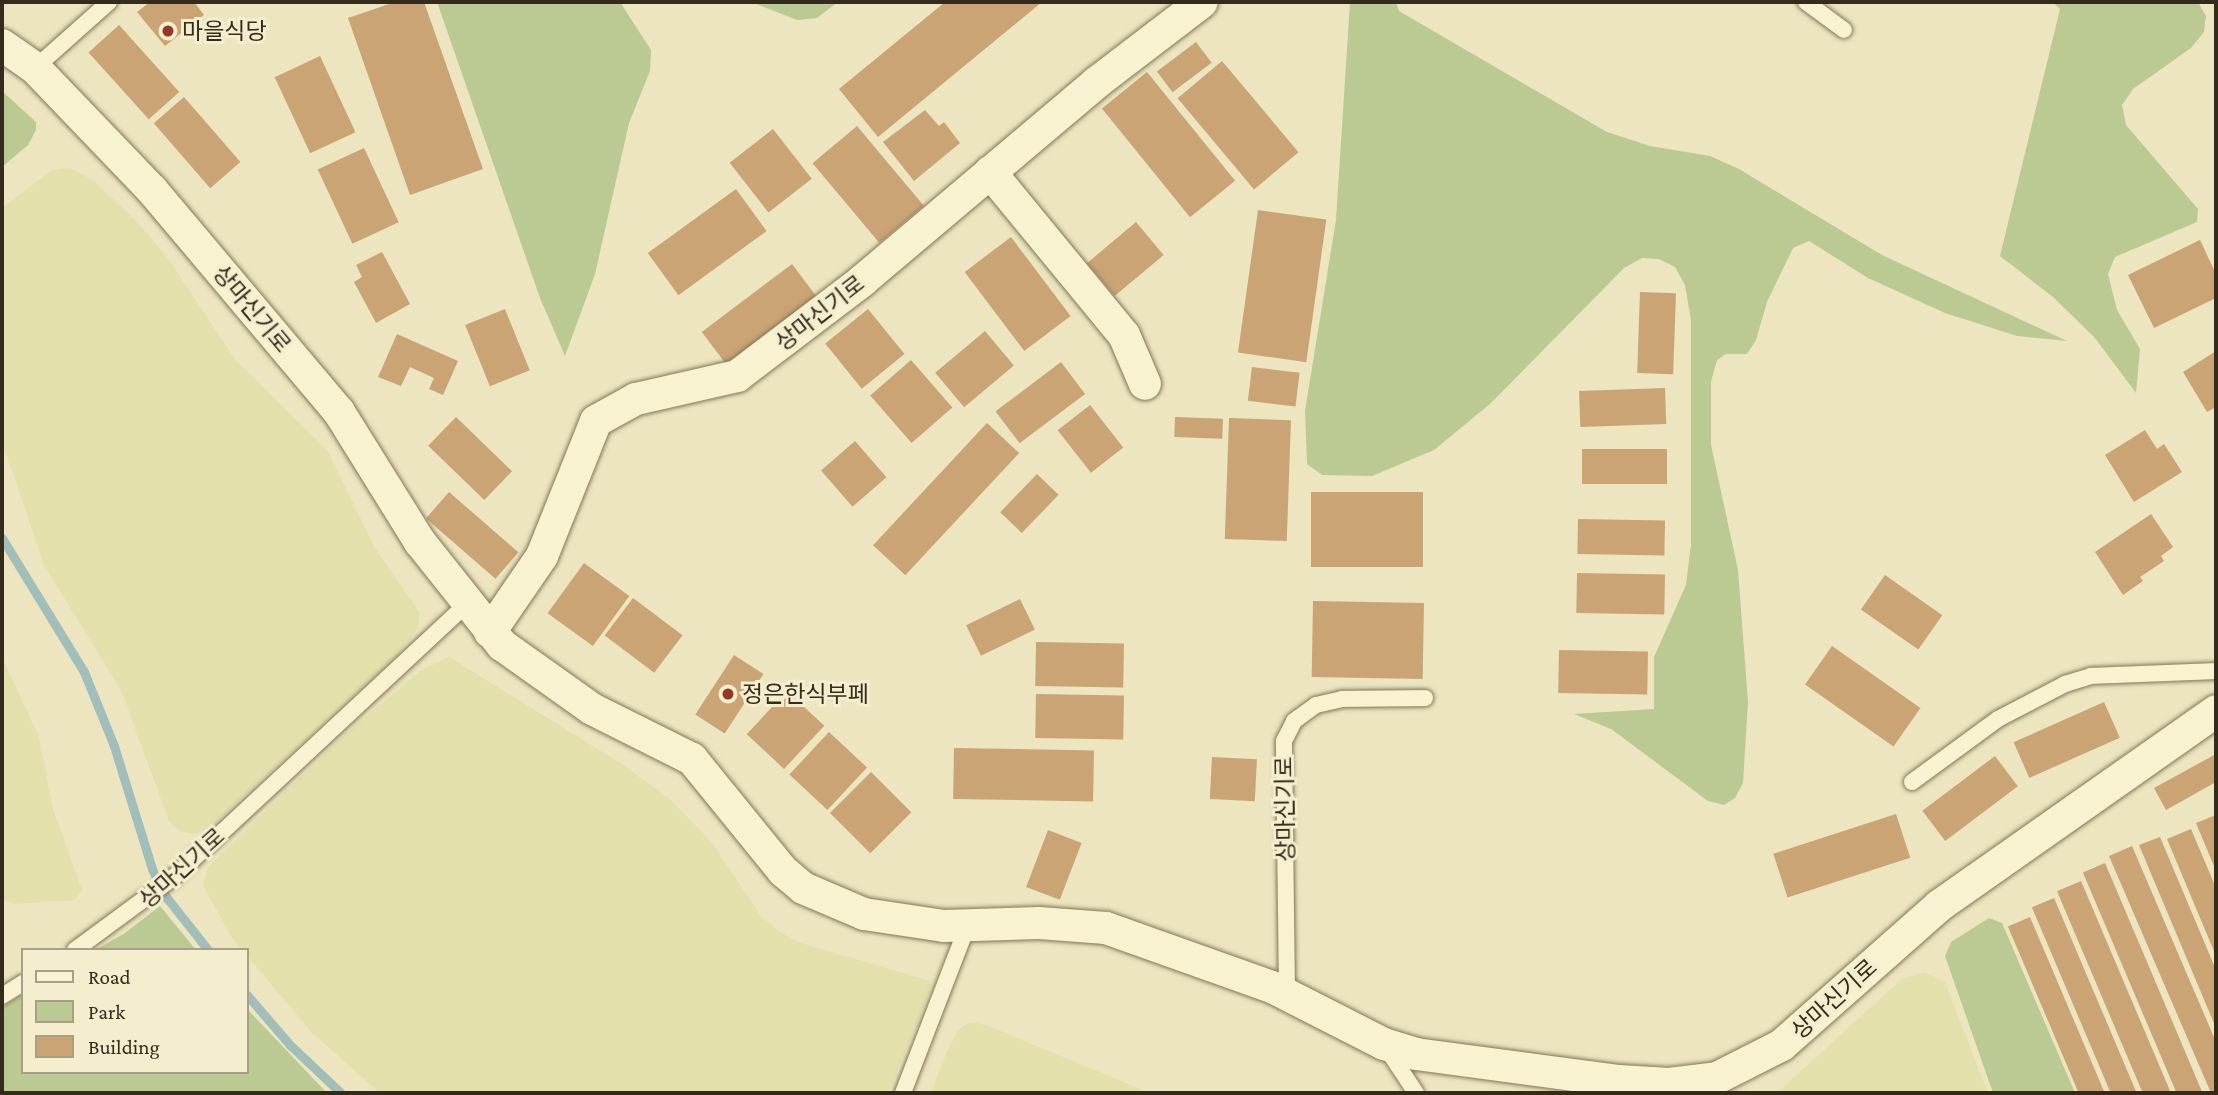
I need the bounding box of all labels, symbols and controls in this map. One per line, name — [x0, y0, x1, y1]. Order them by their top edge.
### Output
place label: 마을식당 — [182, 17, 267, 45]
marker: 마을식당 — [160, 23, 176, 39]
street label: 상마신기로 — [207, 260, 297, 358]
street label: 상마신기로 — [770, 270, 870, 356]
place label: 정은한식부페 — [742, 680, 869, 708]
marker: 정은한식부페 — [720, 686, 736, 702]
street label: 상마신기로 — [1270, 756, 1300, 862]
street label: 상마신기로 — [133, 822, 231, 914]
legend — [21, 948, 248, 1074]
street label: 상마신기로 — [1785, 953, 1883, 1045]
text: Road — [88, 965, 131, 989]
text: Park — [88, 1000, 125, 1024]
text: Building — [88, 1035, 160, 1059]

